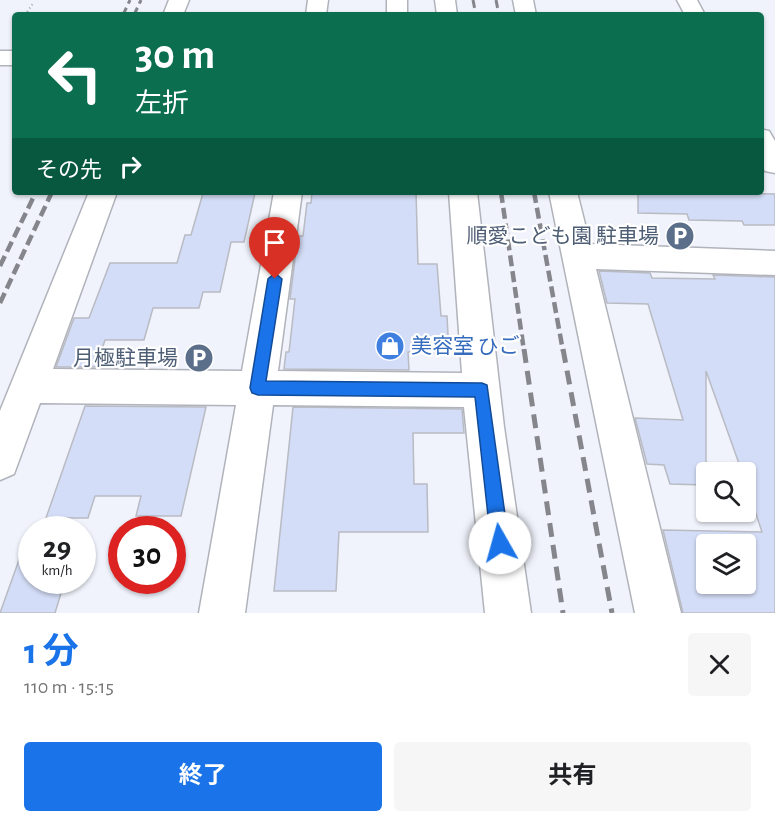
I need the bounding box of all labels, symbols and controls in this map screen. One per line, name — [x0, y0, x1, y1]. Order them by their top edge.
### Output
text: 30 m — [135, 34, 215, 76]
icon: left — [36, 36, 114, 114]
text: 左折 — [135, 90, 189, 117]
icon: right — [114, 150, 147, 183]
text: その先 — [36, 159, 102, 181]
pin — [249, 217, 300, 279]
parking icon: 順愛こども園 駐車場 — [664, 220, 696, 252]
place label: 順愛こども園 駐車場 — [467, 225, 659, 247]
icon: arrive — [258, 226, 291, 259]
shop icon: 美容室 ひご — [374, 330, 406, 362]
place label: 美容室 ひご — [411, 335, 519, 357]
parking icon: 月極駐車場 — [183, 342, 215, 374]
place label: 月極駐車場 — [73, 347, 178, 369]
map controls — [696, 462, 756, 594]
button: search — [696, 462, 756, 522]
position arrow — [468, 511, 532, 575]
speed limit sign: 30 — [108, 516, 186, 594]
text: 29 — [43, 533, 71, 563]
button: layers — [696, 534, 756, 594]
text: km/h — [42, 563, 72, 578]
button: close — [688, 633, 751, 696]
text: 1 分 — [24, 634, 78, 670]
text: 110 m · 15:15 — [24, 677, 114, 697]
button: 終了 — [24, 742, 382, 811]
button: 共有 — [394, 742, 751, 811]

